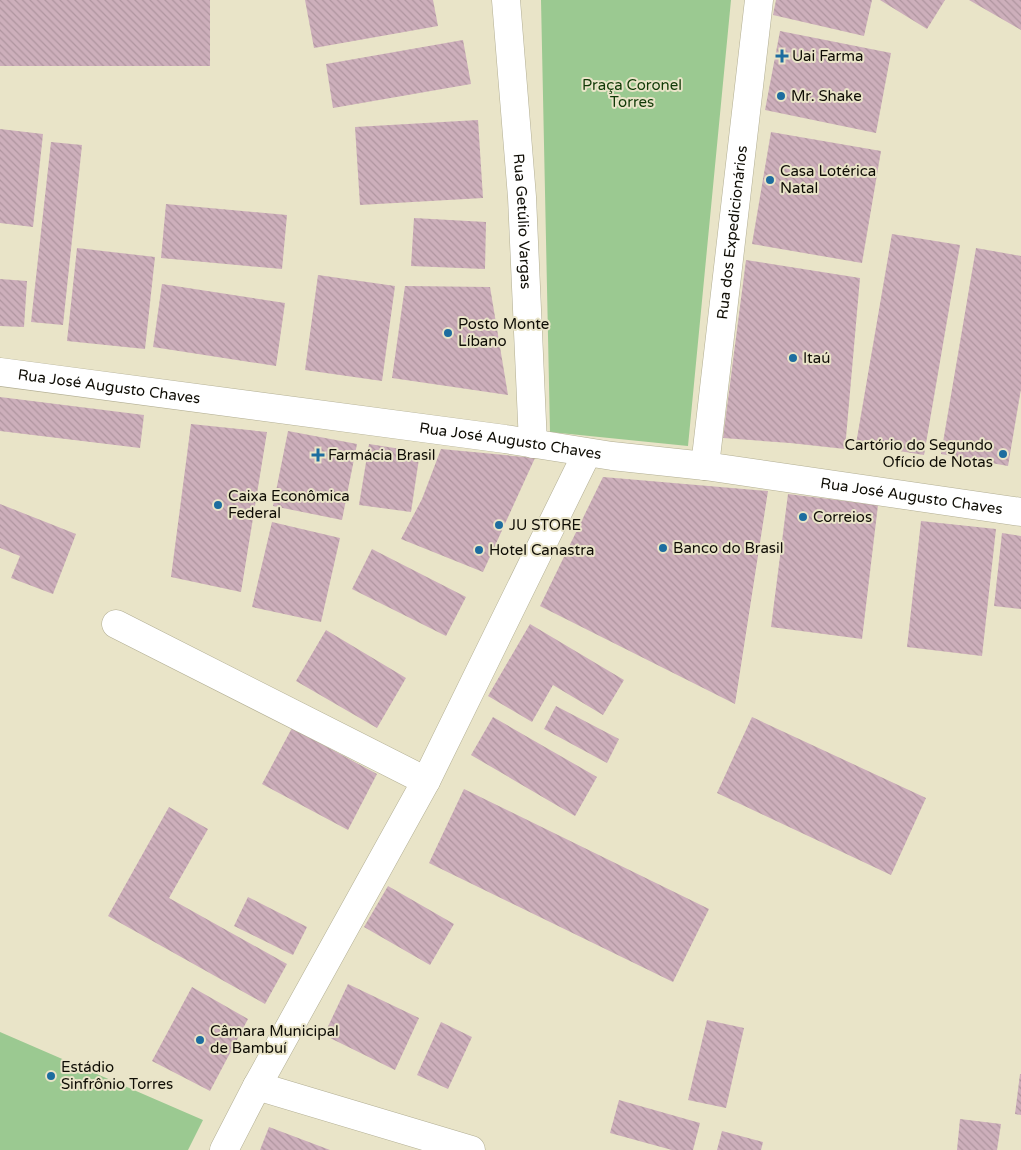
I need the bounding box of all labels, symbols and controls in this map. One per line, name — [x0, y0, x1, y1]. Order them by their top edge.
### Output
place label: Uai Farma — [792, 47, 864, 65]
marker: Uai Farma — [776, 50, 788, 62]
park label: Praça Coronel Torres — [582, 76, 682, 111]
place label: Mr. Shake — [791, 87, 862, 105]
marker: Mr. Shake — [775, 90, 787, 102]
street label: Rua dos Expedicionários — [713, 145, 751, 321]
street label: Rua Getúlio Vargas — [509, 153, 535, 290]
place label: Casa Lotérica Natal — [780, 162, 876, 197]
marker: Casa Lotérica Natal — [764, 174, 776, 186]
place label: Posto Monte Líbano — [458, 315, 549, 350]
marker: Posto Monte Líbano — [442, 327, 454, 339]
place label: Itaú — [803, 349, 830, 367]
marker: Itaú — [787, 352, 799, 364]
street label: Rua José Augusto Chaves — [17, 365, 201, 407]
street label: Rua José Augusto Chaves — [418, 419, 603, 463]
place label: Cartório do Segundo Ofício de Notas — [845, 436, 993, 471]
place label: Farmácia Brasil — [328, 446, 436, 464]
marker: Cartório do Segundo Ofício de Notas — [997, 448, 1009, 460]
marker: Farmácia Brasil — [312, 449, 324, 461]
street label: Rua José Augusto Chaves — [819, 474, 1004, 518]
place label: Caixa Econômica Federal — [228, 487, 350, 522]
marker: Caixa Econômica Federal — [212, 499, 224, 511]
place label: Correios — [813, 508, 872, 526]
marker: Correios — [797, 511, 809, 523]
place label: JU STORE — [509, 516, 581, 534]
marker: JU STORE — [493, 519, 505, 531]
place label: Banco do Brasil — [673, 539, 784, 557]
place label: Hotel Canastra — [489, 541, 594, 559]
marker: Banco do Brasil — [657, 542, 669, 554]
marker: Hotel Canastra — [473, 544, 485, 556]
place label: Câmara Municipal de Bambuí — [210, 1022, 339, 1057]
marker: Câmara Municipal de Bambuí — [194, 1034, 206, 1046]
place label: Estádio Sinfrônio Torres — [61, 1058, 173, 1093]
marker: Estádio Sinfrônio Torres — [45, 1070, 57, 1082]

